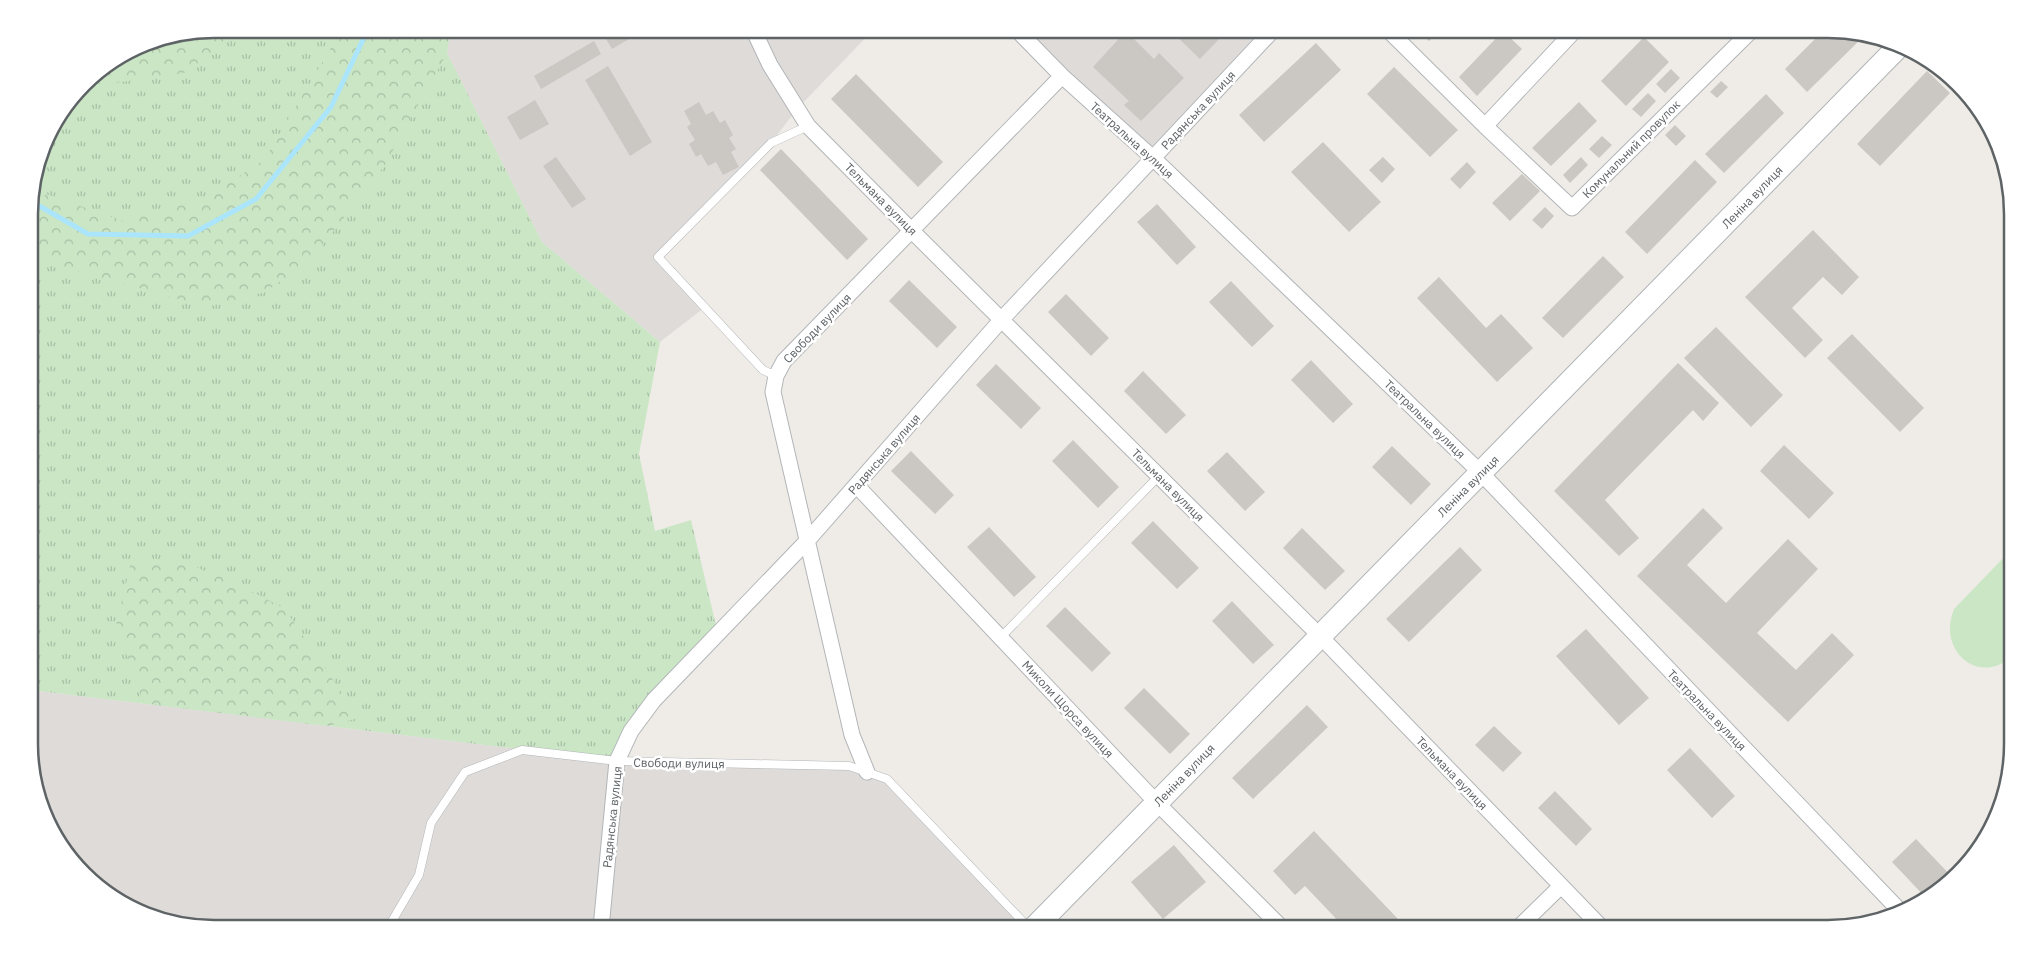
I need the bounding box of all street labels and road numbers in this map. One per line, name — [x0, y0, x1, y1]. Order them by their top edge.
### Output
street label: Радянська вулиця — [1158, 67, 1238, 153]
street label: Комунальний провулок — [1579, 97, 1683, 201]
street label: Театральна вулиця — [1087, 99, 1177, 181]
street label: Тельмана вулиця — [842, 160, 920, 238]
street label: Леніна вулиця — [1718, 163, 1786, 231]
street label: Свободи вулиця — [780, 290, 854, 366]
street label: Театральна вулиця — [1381, 376, 1469, 462]
street label: Радянська вулиця — [845, 410, 923, 498]
street label: Тельмана вулиця — [1129, 446, 1207, 524]
street label: Леніна вулиця — [1434, 452, 1502, 520]
street label: Миколи Щорса вулиця — [1019, 657, 1117, 761]
street label: Театральна вулиця — [1664, 666, 1750, 754]
street label: Тельмана вулиця — [1413, 733, 1491, 813]
street label: Леніна вулиця — [1150, 741, 1218, 809]
street label: Свободи вулиця — [633, 755, 725, 771]
street label: Радянська вулиця — [599, 765, 625, 869]

